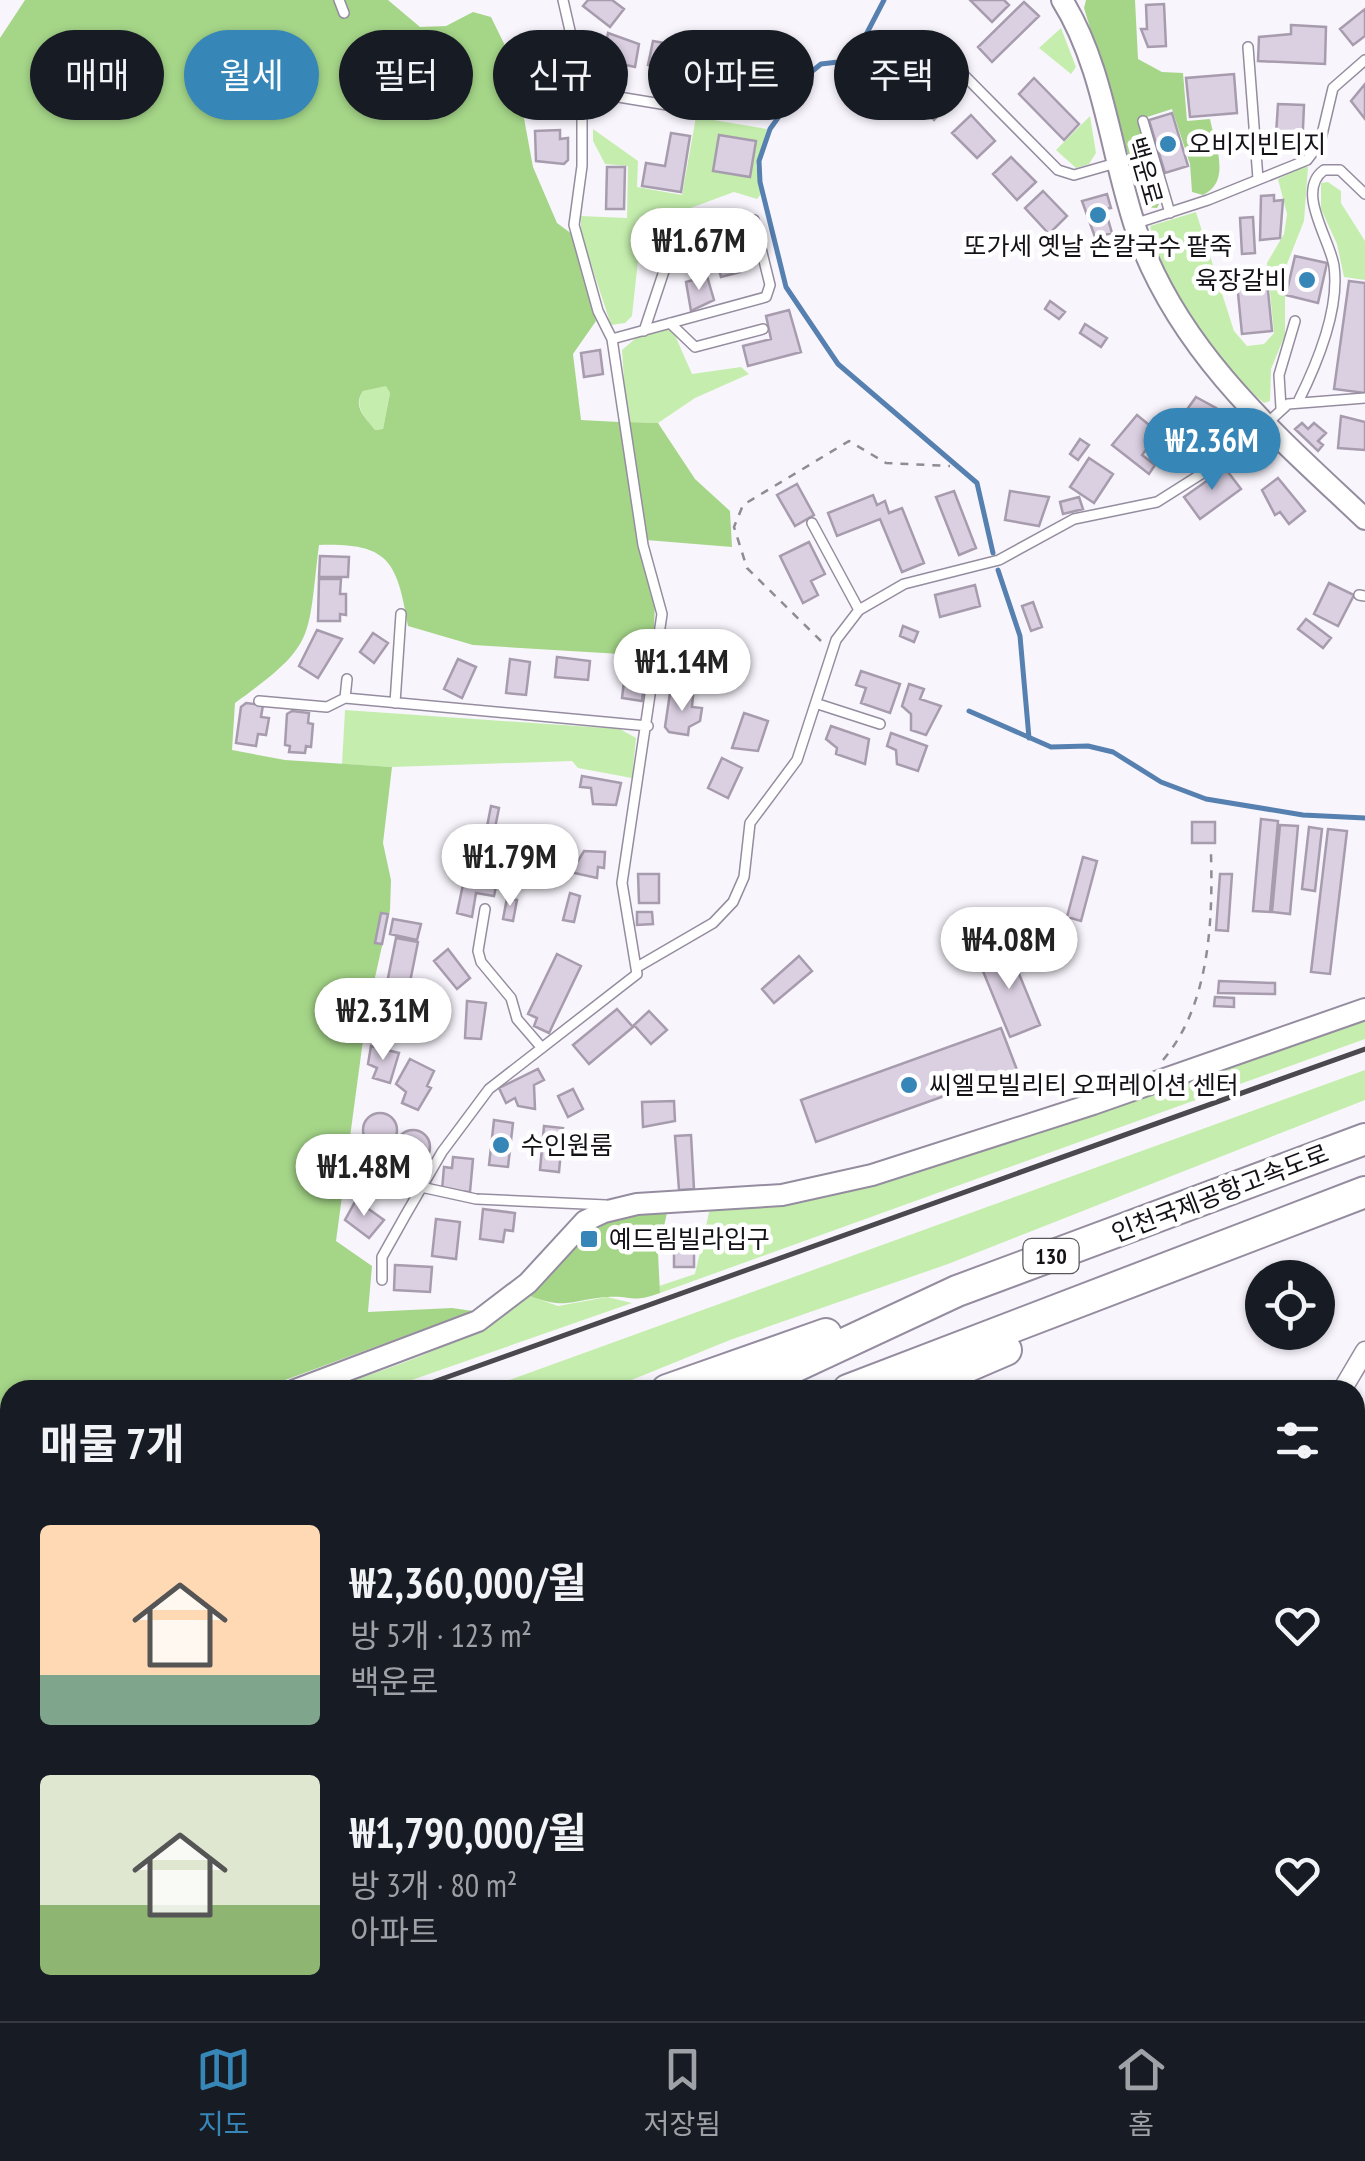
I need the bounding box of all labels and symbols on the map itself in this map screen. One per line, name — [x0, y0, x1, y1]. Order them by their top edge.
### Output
place label: 오비지빈티지 — [1188, 128, 1326, 160]
street label: 백운로 — [1120, 133, 1170, 209]
marker: 오비지빈티지 — [1157, 133, 1179, 155]
marker: 또가세 옛날 손칼국수 팥죽 — [1087, 204, 1109, 226]
pin: ₩1.67M — [618, 208, 780, 293]
place label: 또가세 옛날 손칼국수 팥죽 — [964, 230, 1232, 262]
place label: 육장갈비 — [1195, 264, 1287, 296]
marker: 육장갈비 — [1296, 269, 1318, 291]
pin: ₩2.36M — [1131, 408, 1293, 493]
pin: ₩1.14M — [601, 629, 763, 714]
pin: ₩1.79M — [429, 824, 591, 909]
pin: ₩4.08M — [928, 907, 1090, 992]
pin: ₩2.31M — [302, 978, 464, 1063]
place label: 씨엘모빌리티 오퍼레이션 센터 — [929, 1069, 1239, 1101]
marker: 씨엘모빌리티 오퍼레이션 센터 — [898, 1074, 920, 1096]
place label: 수인원룸 — [521, 1129, 613, 1161]
pin: ₩1.48M — [283, 1134, 445, 1219]
marker: 수인원룸 — [490, 1134, 512, 1156]
street label: 인천국제공항고속도로 — [1107, 1137, 1333, 1249]
place label: 예드림빌라입구 — [609, 1223, 770, 1255]
marker: 예드림빌라입구 — [578, 1228, 600, 1250]
road number: 130 — [1024, 1239, 1078, 1273]

